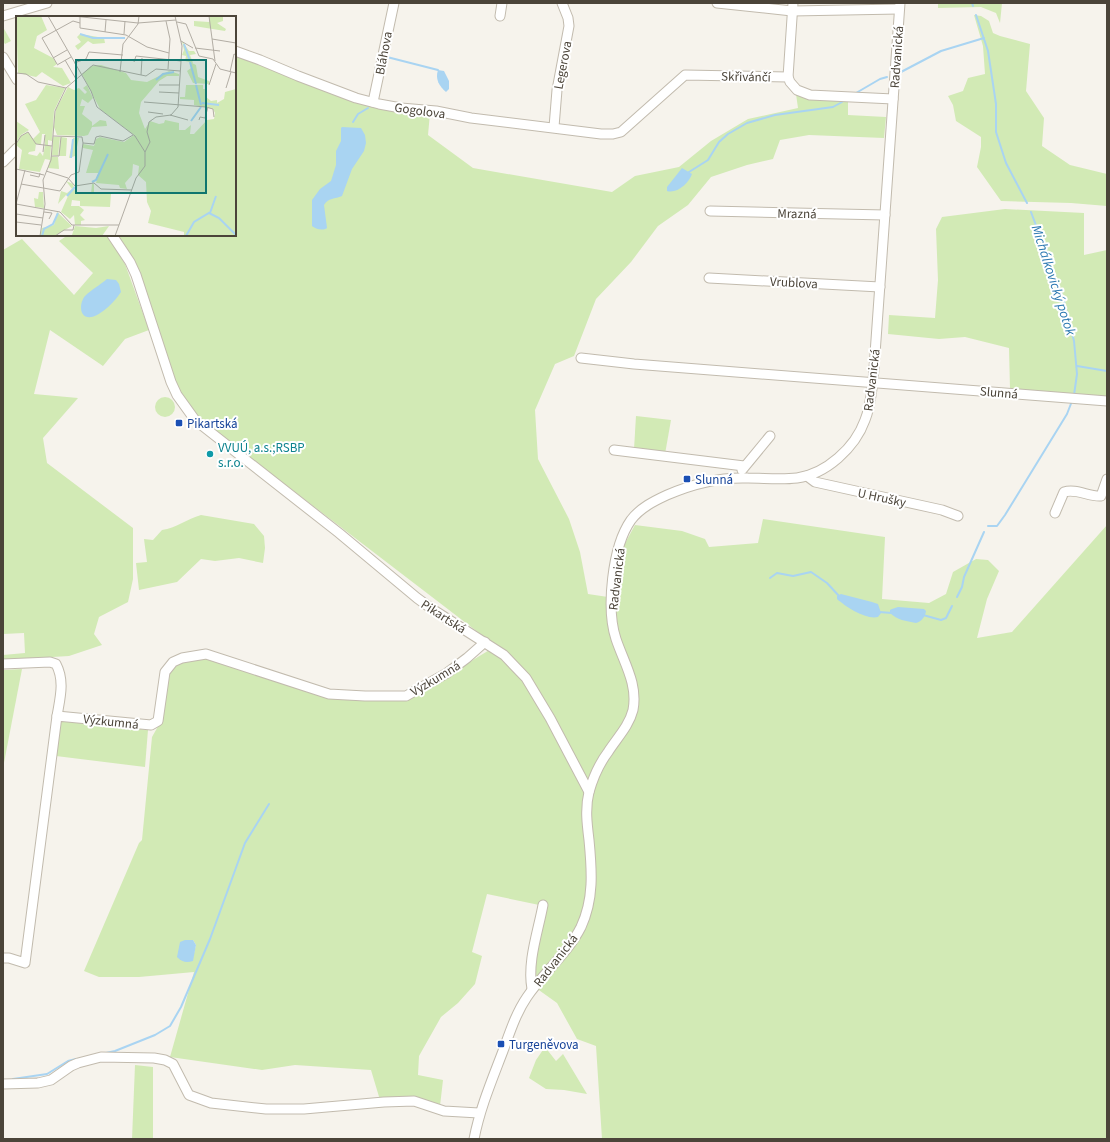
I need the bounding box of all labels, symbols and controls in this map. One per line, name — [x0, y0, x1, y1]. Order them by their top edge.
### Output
inset map — [16, 16, 236, 236]
street label: Radvanická — [886, 25, 908, 89]
street label: Bláhova — [371, 30, 397, 76]
street label: Legerova — [549, 39, 576, 91]
street label: Skřivánčí — [721, 68, 772, 86]
street label: Gogolova — [393, 99, 446, 123]
street label: Mrazná — [777, 205, 817, 223]
water label: Michálkovický potok — [1026, 222, 1080, 339]
street label: Vrublova — [770, 273, 818, 293]
street label: Radvanická — [859, 348, 885, 412]
street label: Slunná — [979, 382, 1019, 404]
place label: Pikartská — [187, 415, 238, 433]
marker: Pikartská — [174, 418, 184, 428]
place label: VVUÚ, a.s.;RSBP s.r.o. — [218, 439, 305, 472]
marker: VVUÚ, a.s.;RSBP s.r.o. — [205, 449, 215, 459]
place label: Slunná — [695, 471, 733, 489]
marker: Slunná — [682, 474, 692, 484]
street label: U Hrušky — [856, 484, 908, 512]
street label: Radvanická — [604, 547, 630, 611]
street label: Pikartská — [417, 596, 470, 638]
street label: Výzkumná — [407, 657, 464, 701]
street label: Výzkumná — [82, 710, 140, 734]
street label: Radvanická — [529, 930, 582, 991]
place label: Turgeněvova — [509, 1036, 579, 1054]
marker: Turgeněvova — [496, 1039, 506, 1049]

